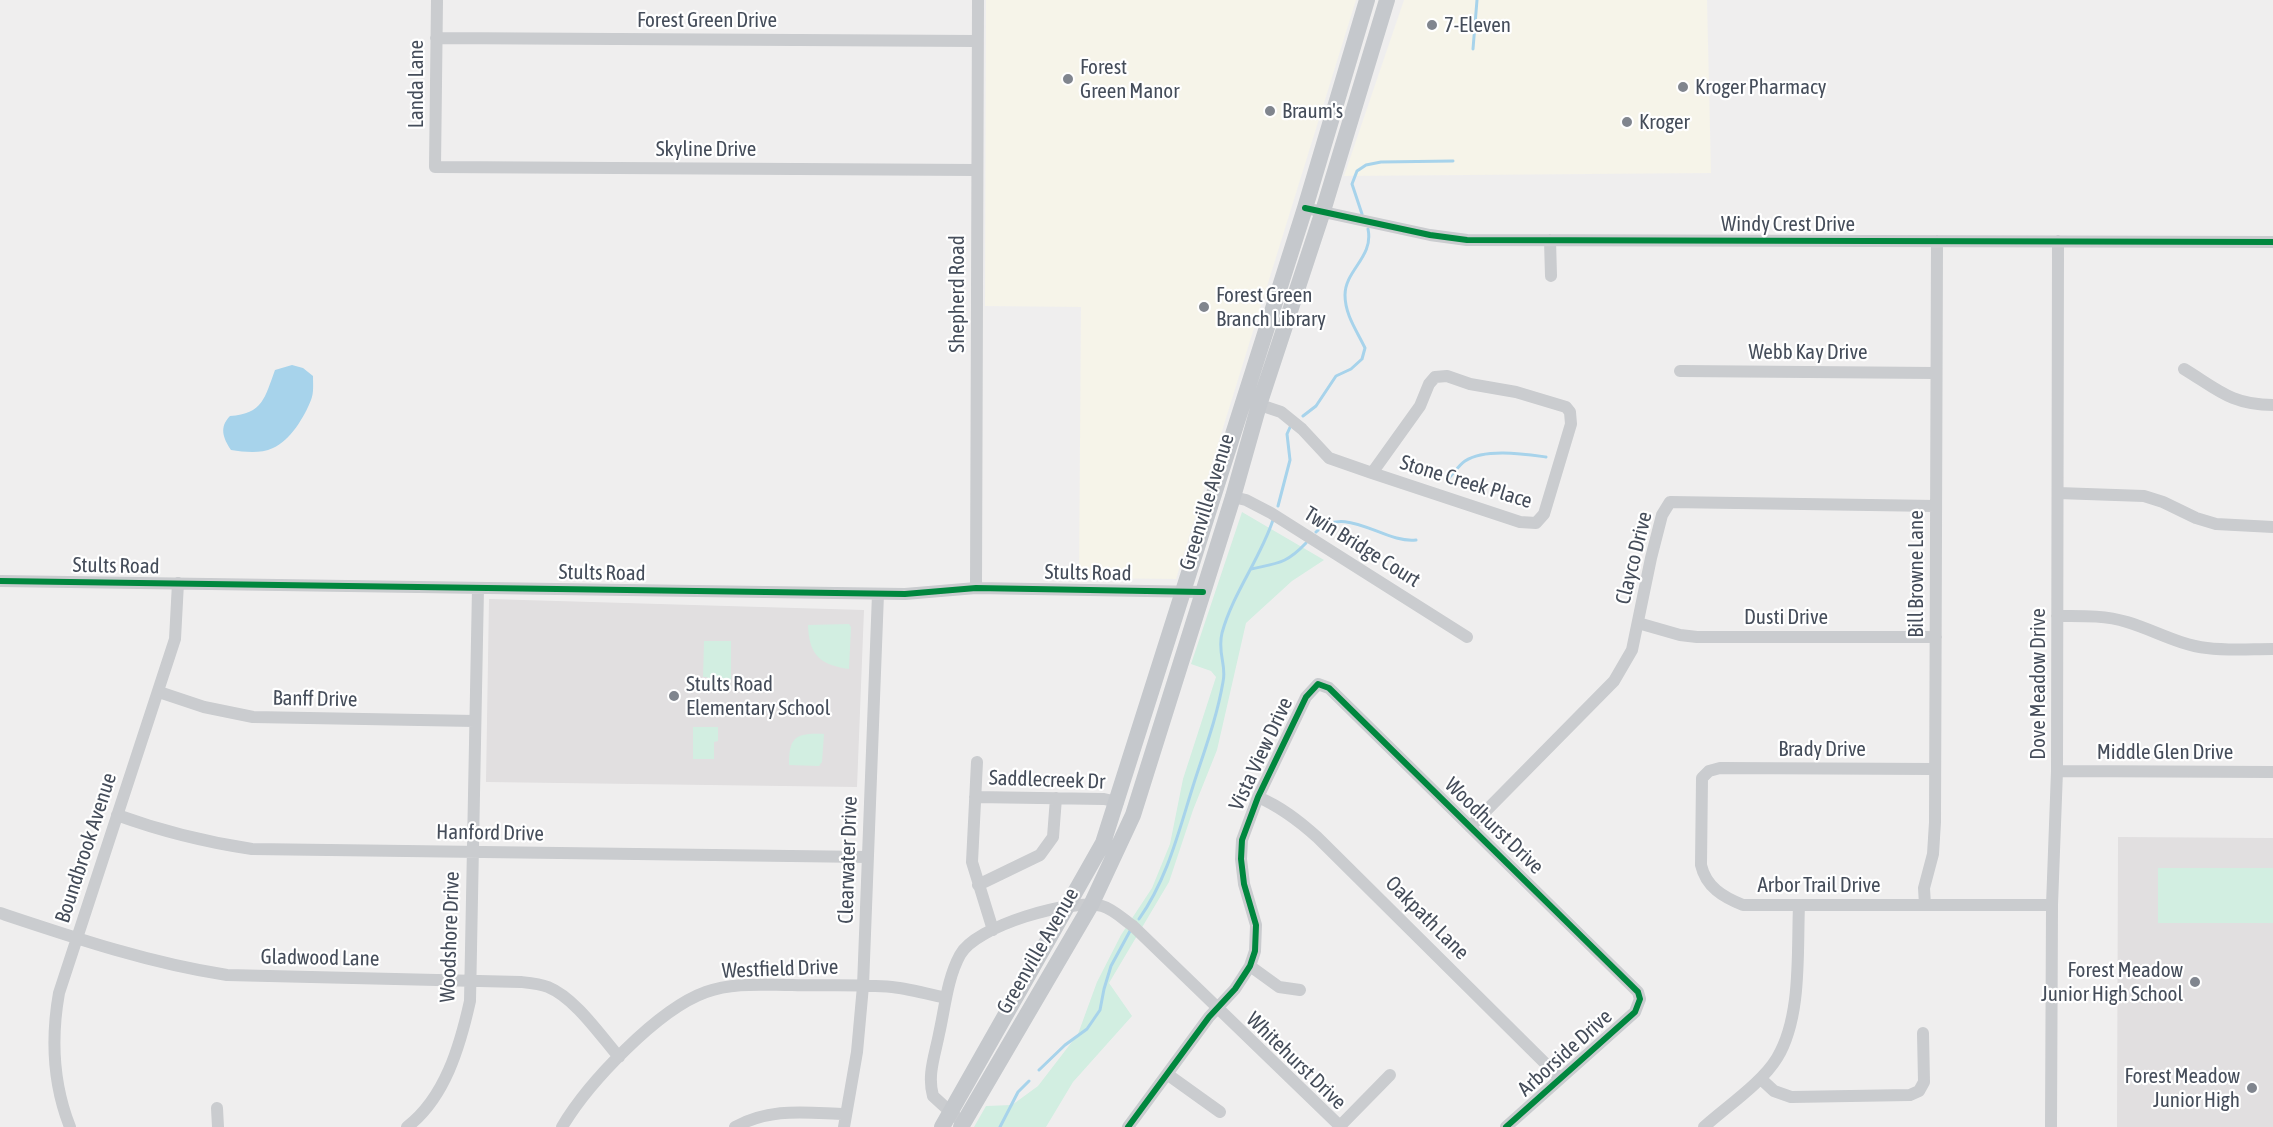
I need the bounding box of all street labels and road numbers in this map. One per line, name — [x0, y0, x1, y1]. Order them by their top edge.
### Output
street label: Forest Green Drive — [637, 7, 777, 33]
street label: Landa Lane — [403, 40, 429, 128]
street label: Skyline Drive — [656, 136, 756, 162]
street label: Windy Crest Drive — [1721, 211, 1855, 237]
street label: Shepherd Road — [944, 235, 970, 353]
street label: Webb Kay Drive — [1749, 339, 1867, 365]
street label: Greenville Avenue — [1174, 431, 1240, 573]
street label: Stone Creek Place — [1397, 450, 1535, 514]
street label: Twin Bridge Court — [1299, 501, 1425, 593]
street label: Clayco Drive — [1610, 509, 1658, 607]
street label: Bill Browne Lane — [1903, 510, 1929, 638]
street label: Stults Road — [72, 553, 160, 579]
street label: Stults Road — [558, 560, 646, 586]
street label: Stults Road — [1044, 560, 1132, 586]
street label: Dusti Drive — [1744, 604, 1828, 630]
street label: Dove Meadow Drive — [2025, 608, 2051, 760]
street label: Banff Drive — [272, 686, 358, 712]
street label: Vista View Drive — [1224, 693, 1298, 815]
street label: Brady Drive — [1778, 736, 1866, 762]
street label: Middle Glen Drive — [2097, 739, 2233, 765]
street label: Saddlecreek Dr — [988, 765, 1106, 795]
street label: Boundbrook Avenue — [50, 770, 122, 926]
street label: Woodhurst Drive — [1439, 773, 1549, 879]
street label: Clearwater Drive — [833, 796, 863, 924]
street label: Hanford Drive — [436, 819, 544, 847]
street label: Woodshore Drive — [435, 871, 465, 1003]
street label: Oakpath Lane — [1380, 871, 1474, 965]
street label: Arbor Trail Drive — [1758, 872, 1880, 898]
street label: Greenville Avenue — [992, 883, 1084, 1019]
street label: Gladwood Lane — [260, 944, 380, 972]
street label: Westfield Drive — [721, 954, 839, 984]
street label: Arborside Drive — [1513, 1004, 1617, 1102]
street label: Whitehurst Drive — [1241, 1007, 1351, 1115]

